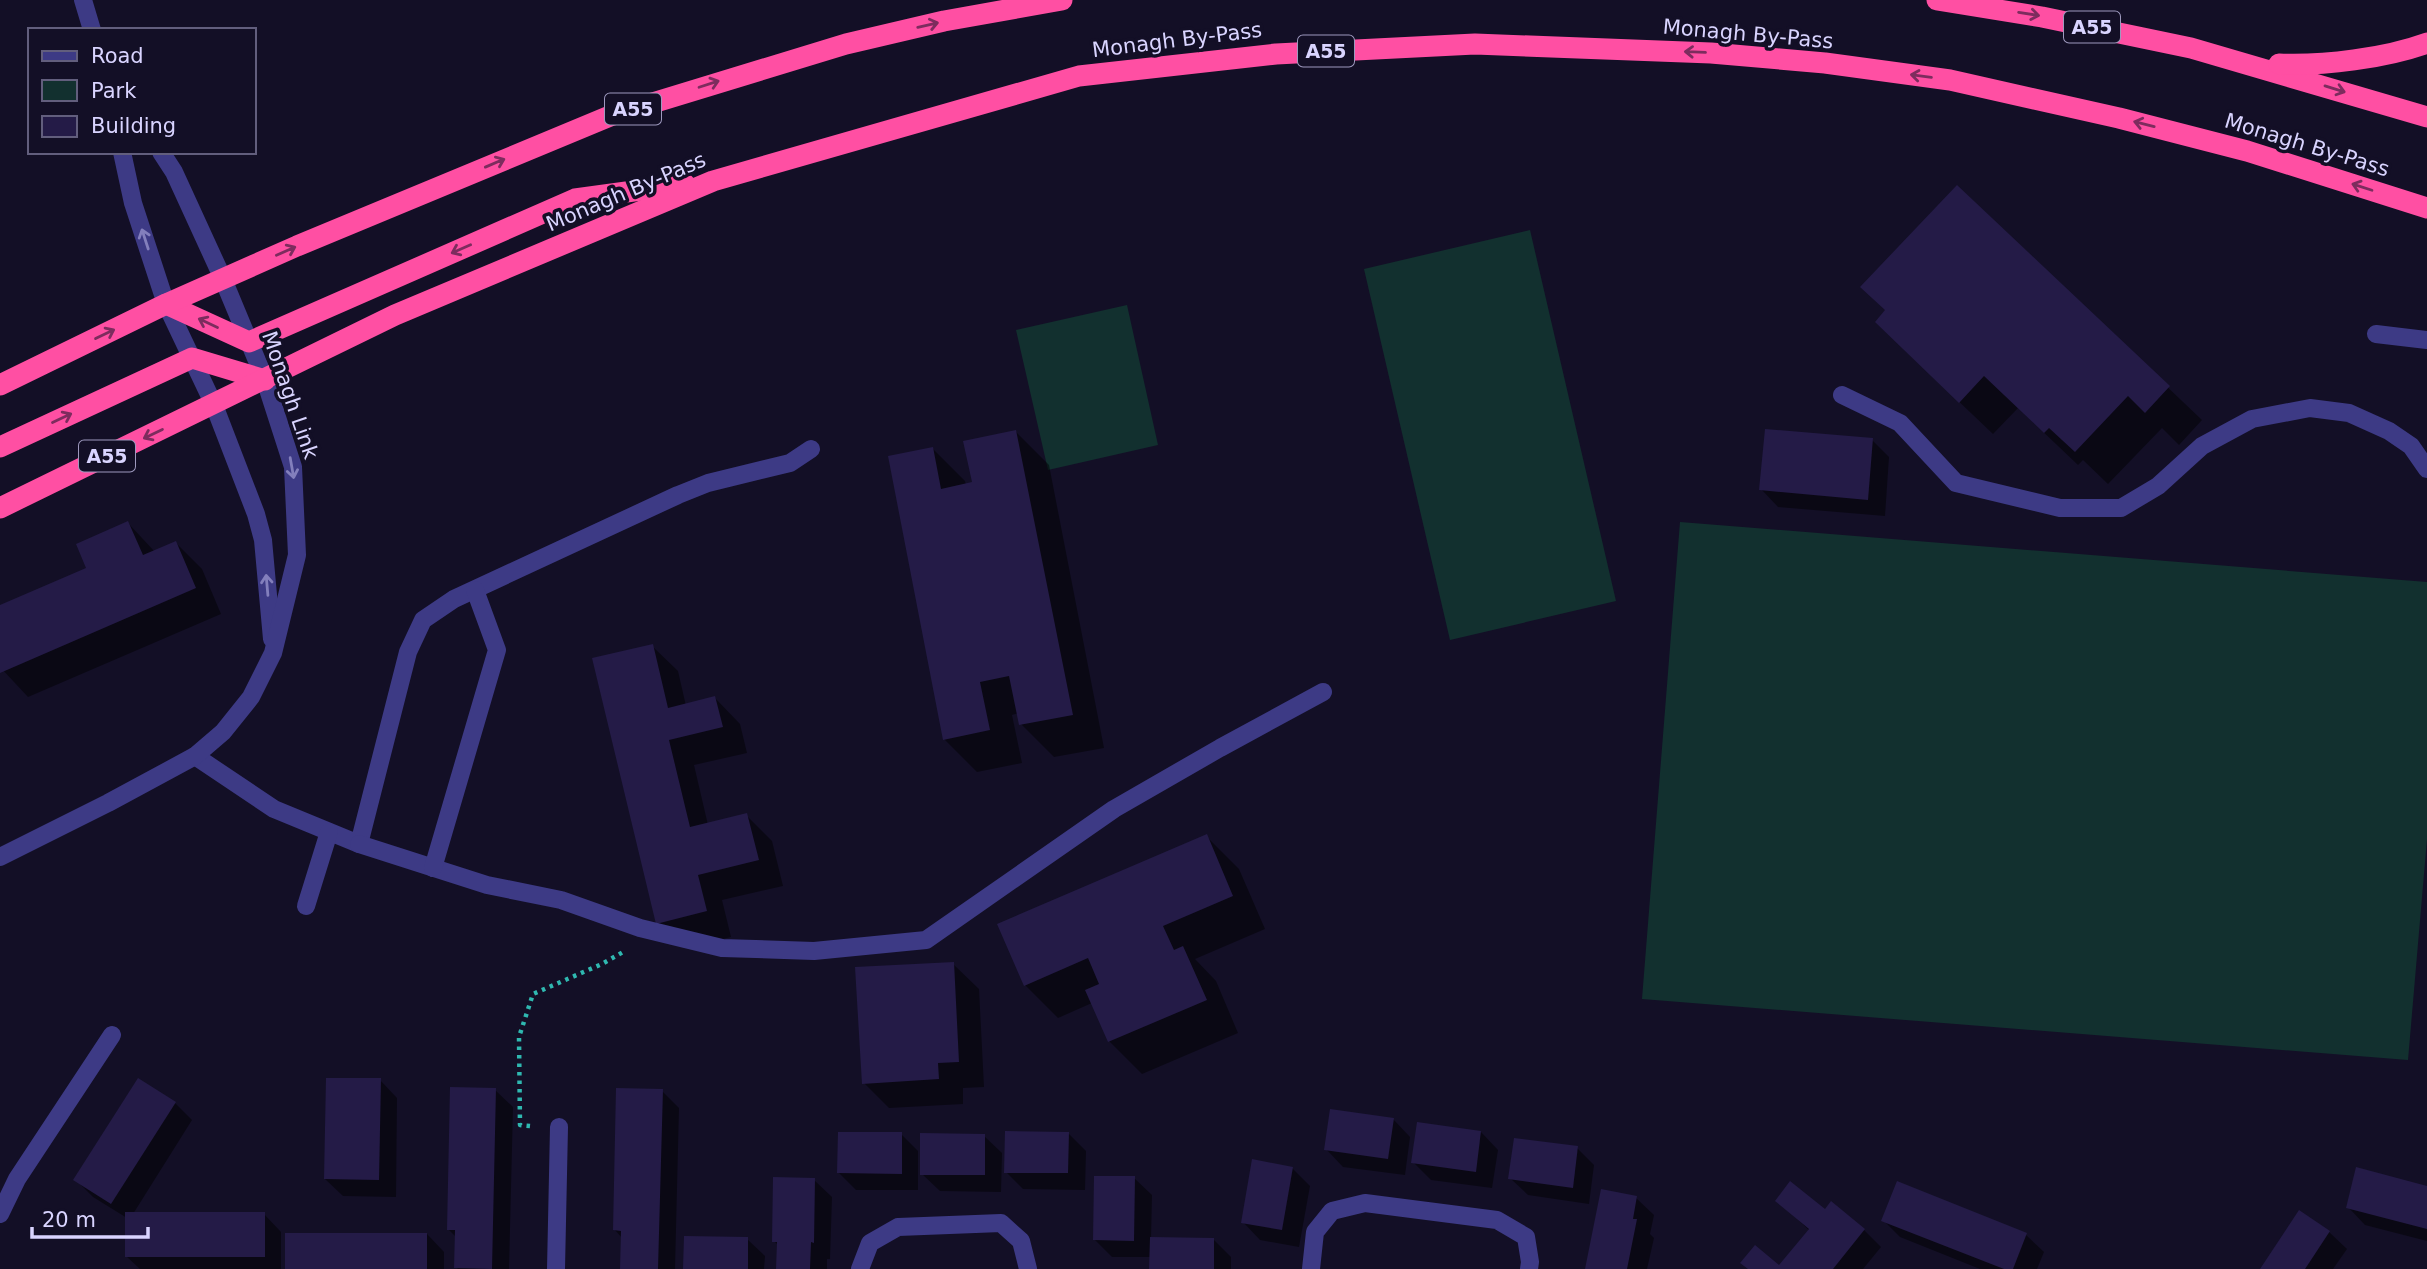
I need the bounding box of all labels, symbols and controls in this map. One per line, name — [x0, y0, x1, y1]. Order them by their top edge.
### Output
one-way arrow — [2017, 8, 2040, 21]
road number: A55 — [2064, 12, 2120, 42]
street label: Monagh By-Pass — [1662, 15, 1834, 53]
one-way arrow — [916, 17, 939, 31]
street label: Monagh By-Pass — [1091, 18, 1263, 62]
legend — [28, 28, 256, 154]
road number: A55 — [1298, 36, 1354, 66]
text: Road — [91, 44, 144, 68]
one-way arrow — [1684, 46, 1707, 59]
one-way arrow — [1911, 69, 1933, 82]
one-way arrow — [697, 77, 719, 90]
text: Park — [91, 79, 137, 103]
one-way arrow — [2323, 84, 2345, 97]
road number: A55 — [605, 94, 661, 124]
street label: Monagh By-Pass — [2222, 109, 2392, 181]
text: Building — [91, 114, 176, 138]
one-way arrow — [2133, 117, 2155, 130]
street label: Monagh By-Pass — [543, 148, 709, 236]
one-way arrow — [484, 156, 506, 169]
one-way arrow — [2352, 180, 2374, 192]
one-way arrow — [138, 228, 151, 250]
one-way arrow — [274, 244, 296, 257]
one-way arrow — [450, 244, 472, 257]
one-way arrow — [197, 316, 219, 329]
one-way arrow — [94, 326, 115, 340]
street label: Monagh Link — [257, 328, 323, 463]
one-way arrow — [51, 411, 72, 424]
one-way arrow — [143, 428, 164, 442]
road number: A55 — [79, 440, 135, 471]
one-way arrow — [286, 456, 299, 479]
one-way arrow — [260, 574, 273, 596]
scale bar — [32, 1196, 147, 1240]
text: 20 m — [42, 1208, 96, 1232]

